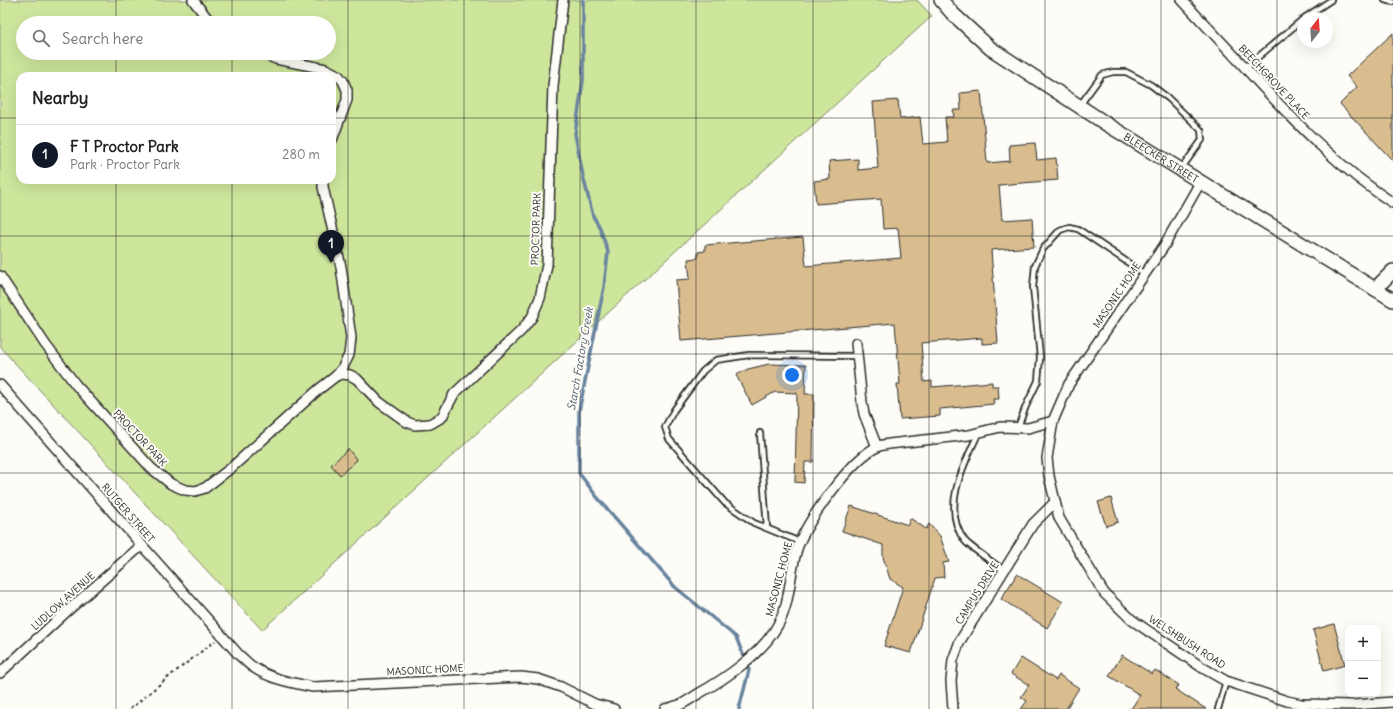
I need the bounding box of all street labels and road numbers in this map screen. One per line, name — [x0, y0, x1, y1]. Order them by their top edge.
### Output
street label: BEECHGROVE PLACE — [1236, 42, 1312, 122]
street label: BLEECKER STREET — [1122, 130, 1201, 185]
street label: PROCTOR PARK — [528, 192, 544, 266]
street label: MASONIC HOME — [1090, 259, 1144, 330]
street label: PROCTOR PARK — [110, 407, 170, 470]
street label: RUTGER STREET — [99, 481, 157, 545]
street label: MASONIC HOME — [763, 540, 795, 618]
street label: CAMPUS DRIVE — [952, 559, 1002, 627]
street label: LUDLOW AVENUE — [28, 569, 98, 633]
street label: WELSHBUSH ROAD — [1146, 612, 1228, 672]
street label: MASONIC HOME — [386, 661, 464, 679]

